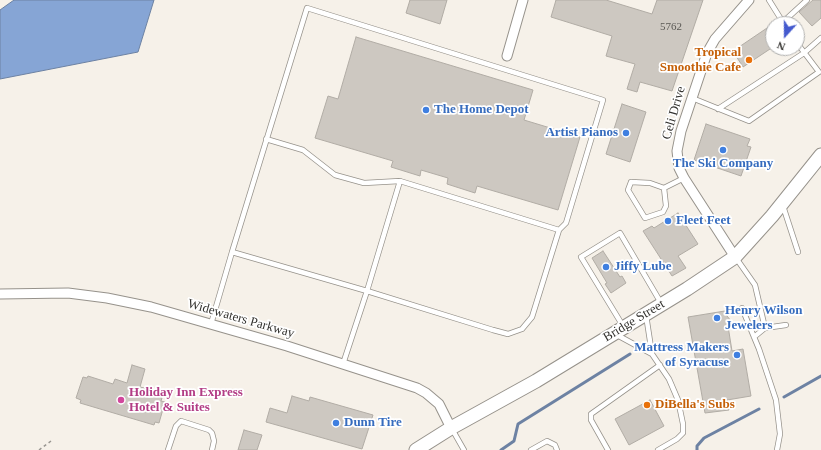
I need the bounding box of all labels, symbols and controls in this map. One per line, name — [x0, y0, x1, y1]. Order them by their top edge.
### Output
north arrow — [765, 16, 805, 56]
house number: 5762 — [660, 20, 682, 34]
text: N — [775, 39, 787, 53]
place label: Tropical Smoothie Cafe — [660, 45, 741, 76]
marker: Tropical Smoothie Cafe — [744, 55, 754, 65]
street label: Celi Drive — [659, 85, 689, 141]
place label: The Home Depot — [434, 102, 529, 118]
marker: The Home Depot — [421, 105, 431, 115]
place label: Artist Pianos — [545, 125, 618, 141]
marker: Artist Pianos — [621, 128, 631, 138]
marker: The Ski Company — [718, 145, 728, 155]
place label: The Ski Company — [673, 156, 773, 172]
place label: Fleet Feet — [676, 213, 730, 229]
marker: Fleet Feet — [663, 216, 673, 226]
place label: Jiffy Lube — [614, 259, 671, 275]
marker: Jiffy Lube — [601, 262, 611, 272]
street label: Widewaters Parkway — [186, 296, 296, 342]
street label: Bridge Street — [600, 297, 668, 345]
place label: Henry Wilson Jewelers — [725, 303, 802, 334]
marker: Henry Wilson Jewelers — [712, 313, 722, 323]
place label: Mattress Makers of Syracuse — [634, 340, 729, 371]
marker: Mattress Makers of Syracuse — [732, 350, 742, 360]
place label: Holiday Inn Express Hotel & Suites — [129, 385, 243, 416]
marker: Holiday Inn Express Hotel & Suites — [116, 395, 126, 405]
place label: DiBella's Subs — [655, 397, 735, 413]
marker: DiBella's Subs — [642, 400, 652, 410]
place label: Dunn Tire — [344, 415, 402, 431]
marker: Dunn Tire — [331, 418, 341, 428]

